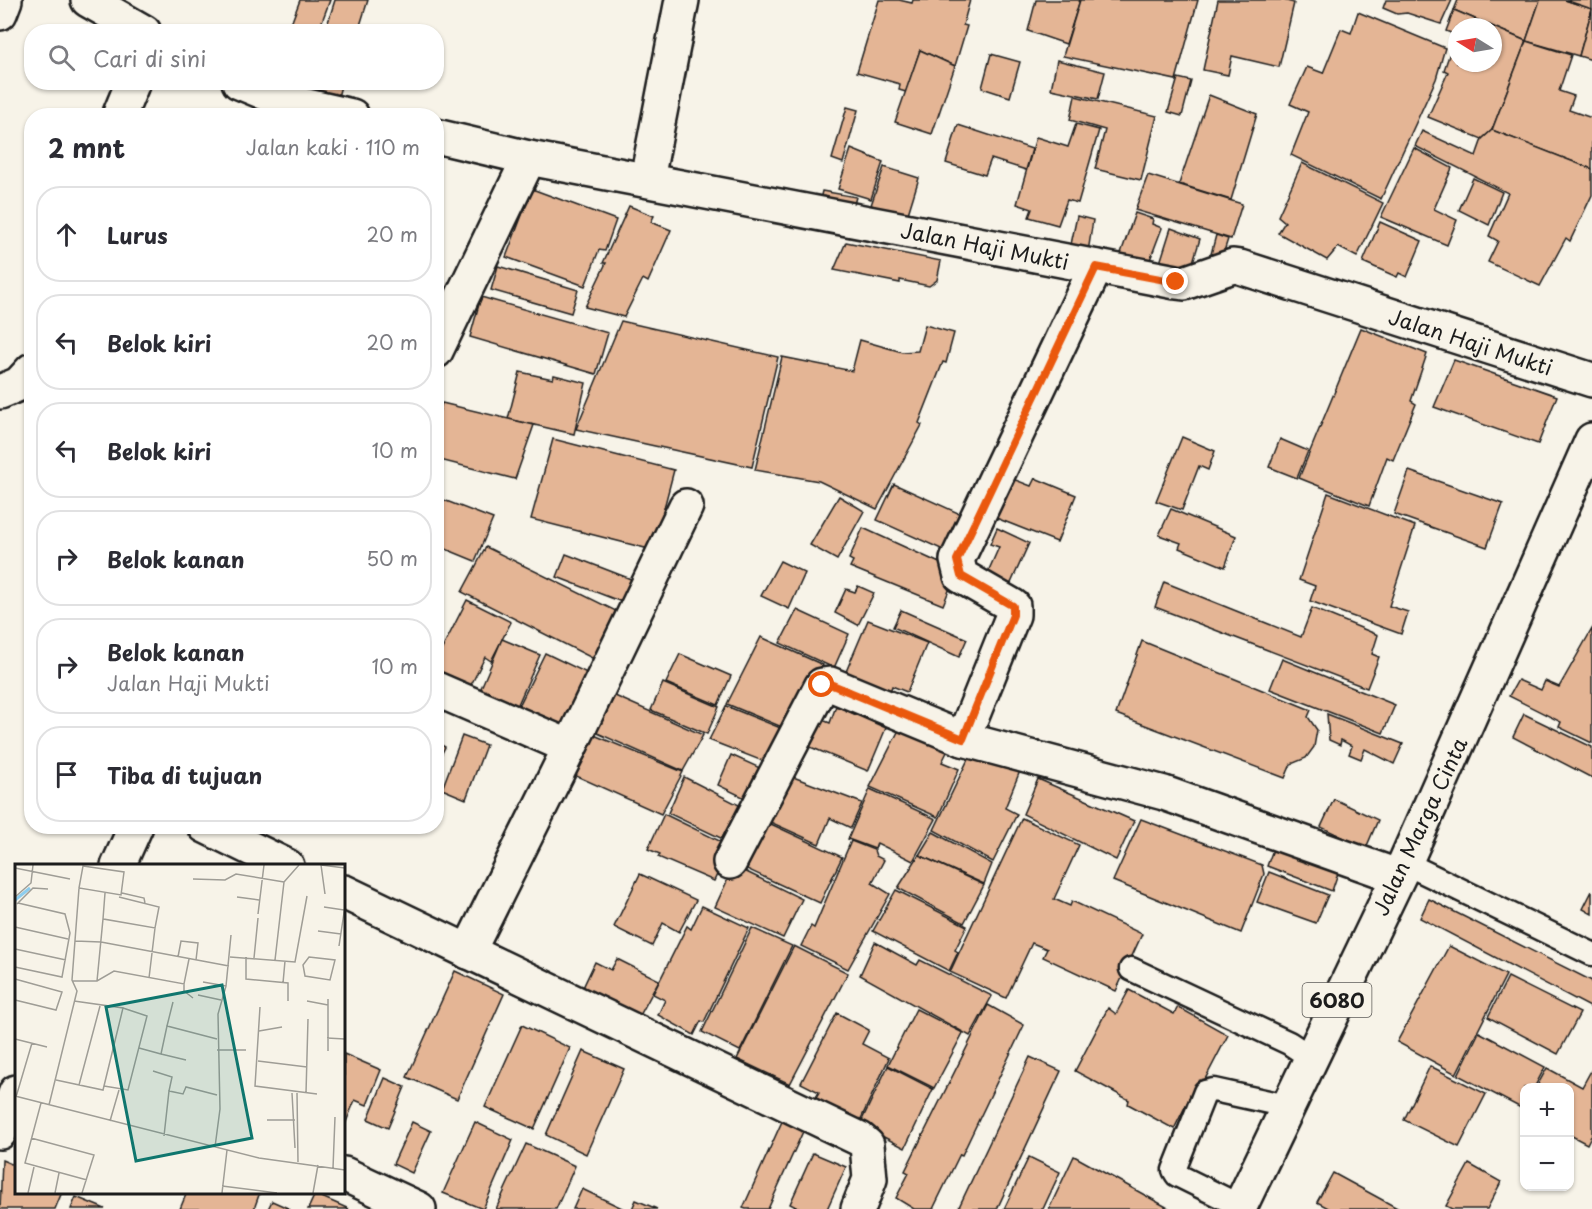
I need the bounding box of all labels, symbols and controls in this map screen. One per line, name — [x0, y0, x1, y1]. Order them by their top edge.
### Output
north arrow — [1448, 18, 1502, 72]
search box — [24, 24, 444, 90]
icon: search — [45, 41, 78, 74]
text: Cari di sini — [93, 41, 206, 74]
text: 2 mnt — [48, 128, 125, 167]
text: Jalan kaki · 110 m — [246, 132, 420, 162]
street label: Jalan Haji Mukti — [898, 213, 1072, 277]
icon: ahead — [50, 218, 83, 251]
text: Lurus — [107, 218, 168, 251]
text: 20 m — [366, 219, 418, 249]
route end — [1162, 268, 1188, 294]
street label: Jalan Haji Mukti — [1385, 299, 1557, 383]
icon: left — [50, 326, 83, 359]
text: Belok kiri — [107, 326, 211, 359]
text: 20 m — [366, 327, 418, 357]
icon: left — [50, 434, 83, 467]
text: Belok kiri — [107, 434, 211, 467]
text: 10 m — [371, 435, 418, 465]
icon: right — [50, 542, 83, 575]
text: Belok kanan — [107, 542, 244, 575]
text: 50 m — [366, 543, 418, 573]
text: Belok kanan — [107, 635, 244, 668]
icon: right — [50, 650, 83, 683]
text: 10 m — [371, 651, 418, 681]
text: Jalan Haji Mukti — [107, 668, 270, 698]
route start — [808, 671, 834, 697]
street label: Jalan Marga Cinta — [1364, 732, 1474, 920]
icon: arrive — [50, 758, 83, 791]
text: Tiba di tujuan — [107, 758, 262, 791]
inset map — [15, 864, 345, 1194]
road number: 6080 — [1302, 983, 1372, 1017]
map controls — [1520, 1083, 1574, 1191]
button: + — [1520, 1083, 1574, 1137]
button: − — [1520, 1137, 1574, 1191]

